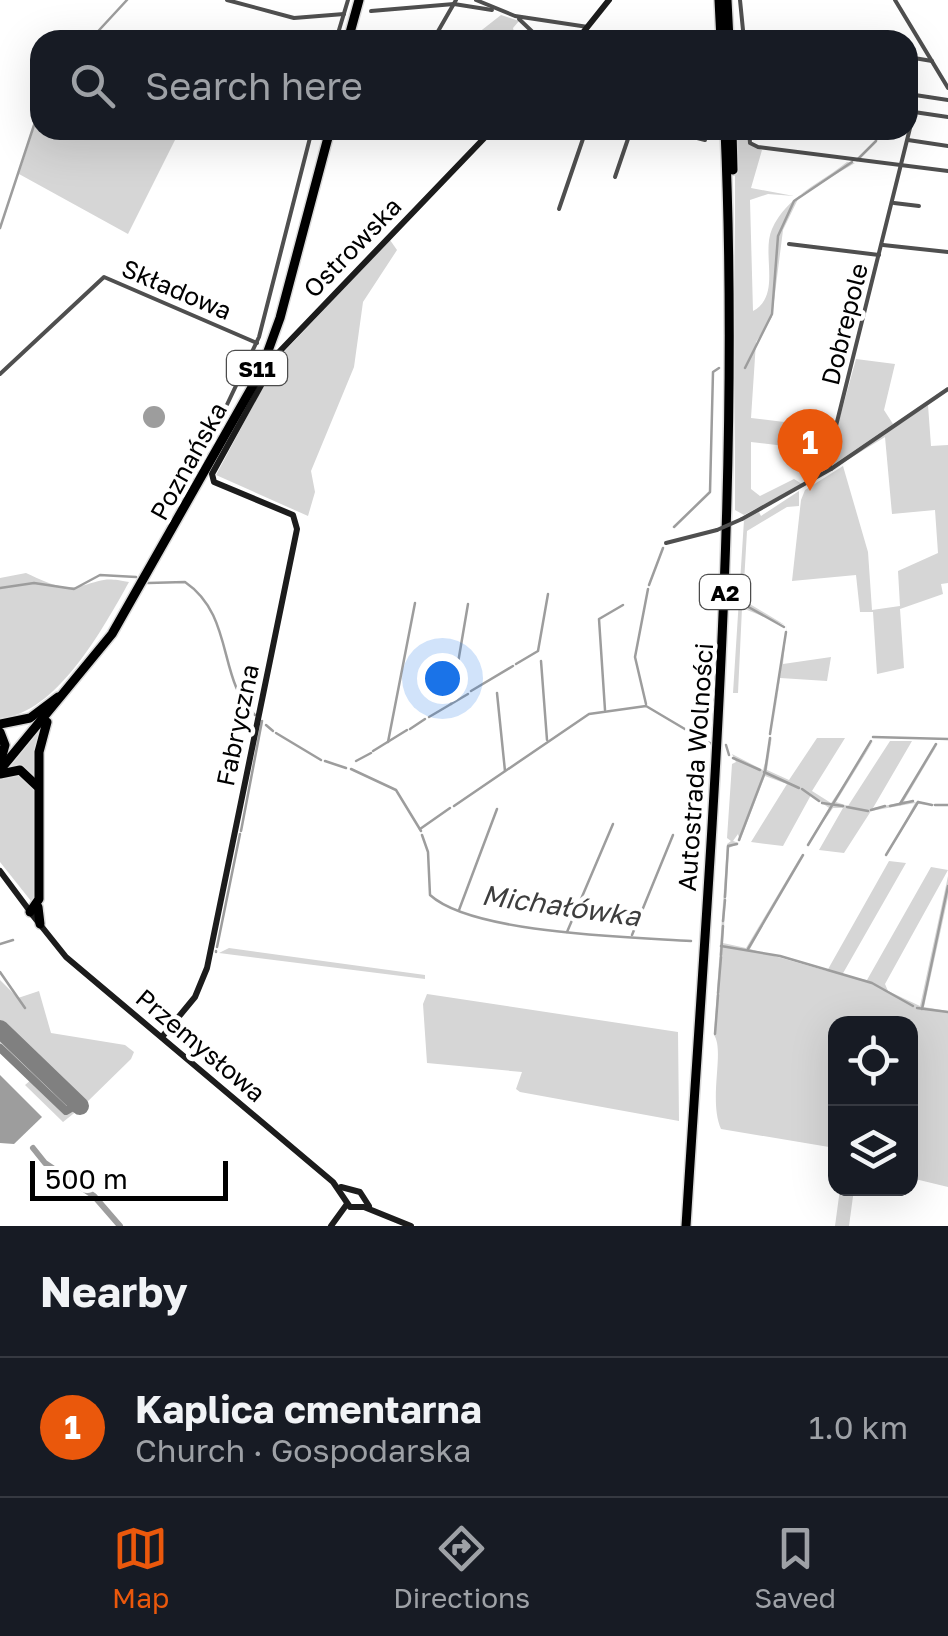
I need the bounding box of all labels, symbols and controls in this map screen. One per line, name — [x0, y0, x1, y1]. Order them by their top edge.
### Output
search box — [30, 30, 918, 140]
icon: search — [65, 58, 120, 113]
text: Search here — [145, 63, 363, 108]
street label: Ostrowska — [297, 190, 407, 304]
street label: Składowa — [117, 252, 237, 326]
street label: Dobrepole — [814, 260, 874, 388]
road number: S11 — [227, 351, 287, 385]
street label: Poznańska — [143, 397, 233, 525]
pin: 1 — [778, 408, 842, 491]
road number: A2 — [700, 575, 750, 609]
street label: Autostrada Wolności — [671, 642, 719, 892]
your location — [417, 653, 468, 704]
street label: Fabryczna — [209, 661, 265, 789]
water label: Michałówka — [480, 878, 644, 933]
street label: Przemysłowa — [130, 982, 272, 1108]
map controls — [828, 1016, 918, 1196]
button: locate — [828, 1016, 918, 1106]
button: layers — [828, 1106, 918, 1196]
scale bar — [30, 1156, 228, 1200]
text: 500 m — [45, 1162, 128, 1195]
text: Nearby — [40, 1266, 188, 1316]
text: Kaplica cmentarna — [135, 1386, 482, 1431]
text: 1 — [64, 1408, 81, 1446]
text: 1.0 km — [809, 1408, 908, 1446]
text: Church · Gospodarska — [135, 1431, 471, 1469]
tab: Map — [112, 1521, 169, 1614]
tab: Directions — [393, 1521, 530, 1614]
tab: Saved — [754, 1521, 836, 1614]

